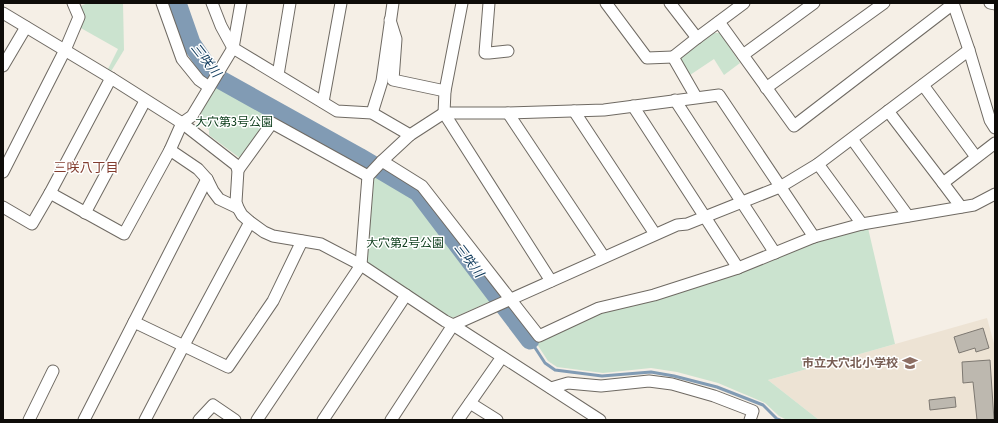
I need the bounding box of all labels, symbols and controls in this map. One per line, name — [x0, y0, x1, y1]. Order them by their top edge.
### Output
water label: 三咲川 — [188, 40, 225, 82]
park label: 大穴第3号公園 — [195, 115, 273, 129]
district label: 三咲八丁目 — [53, 160, 119, 175]
park label: 大穴第2号公園 — [366, 236, 444, 250]
water label: 三咲川 — [451, 240, 488, 282]
school or university icon: 市立大穴北小学校 — [901, 354, 919, 372]
place label: 市立大穴北小学校 — [802, 356, 898, 370]

